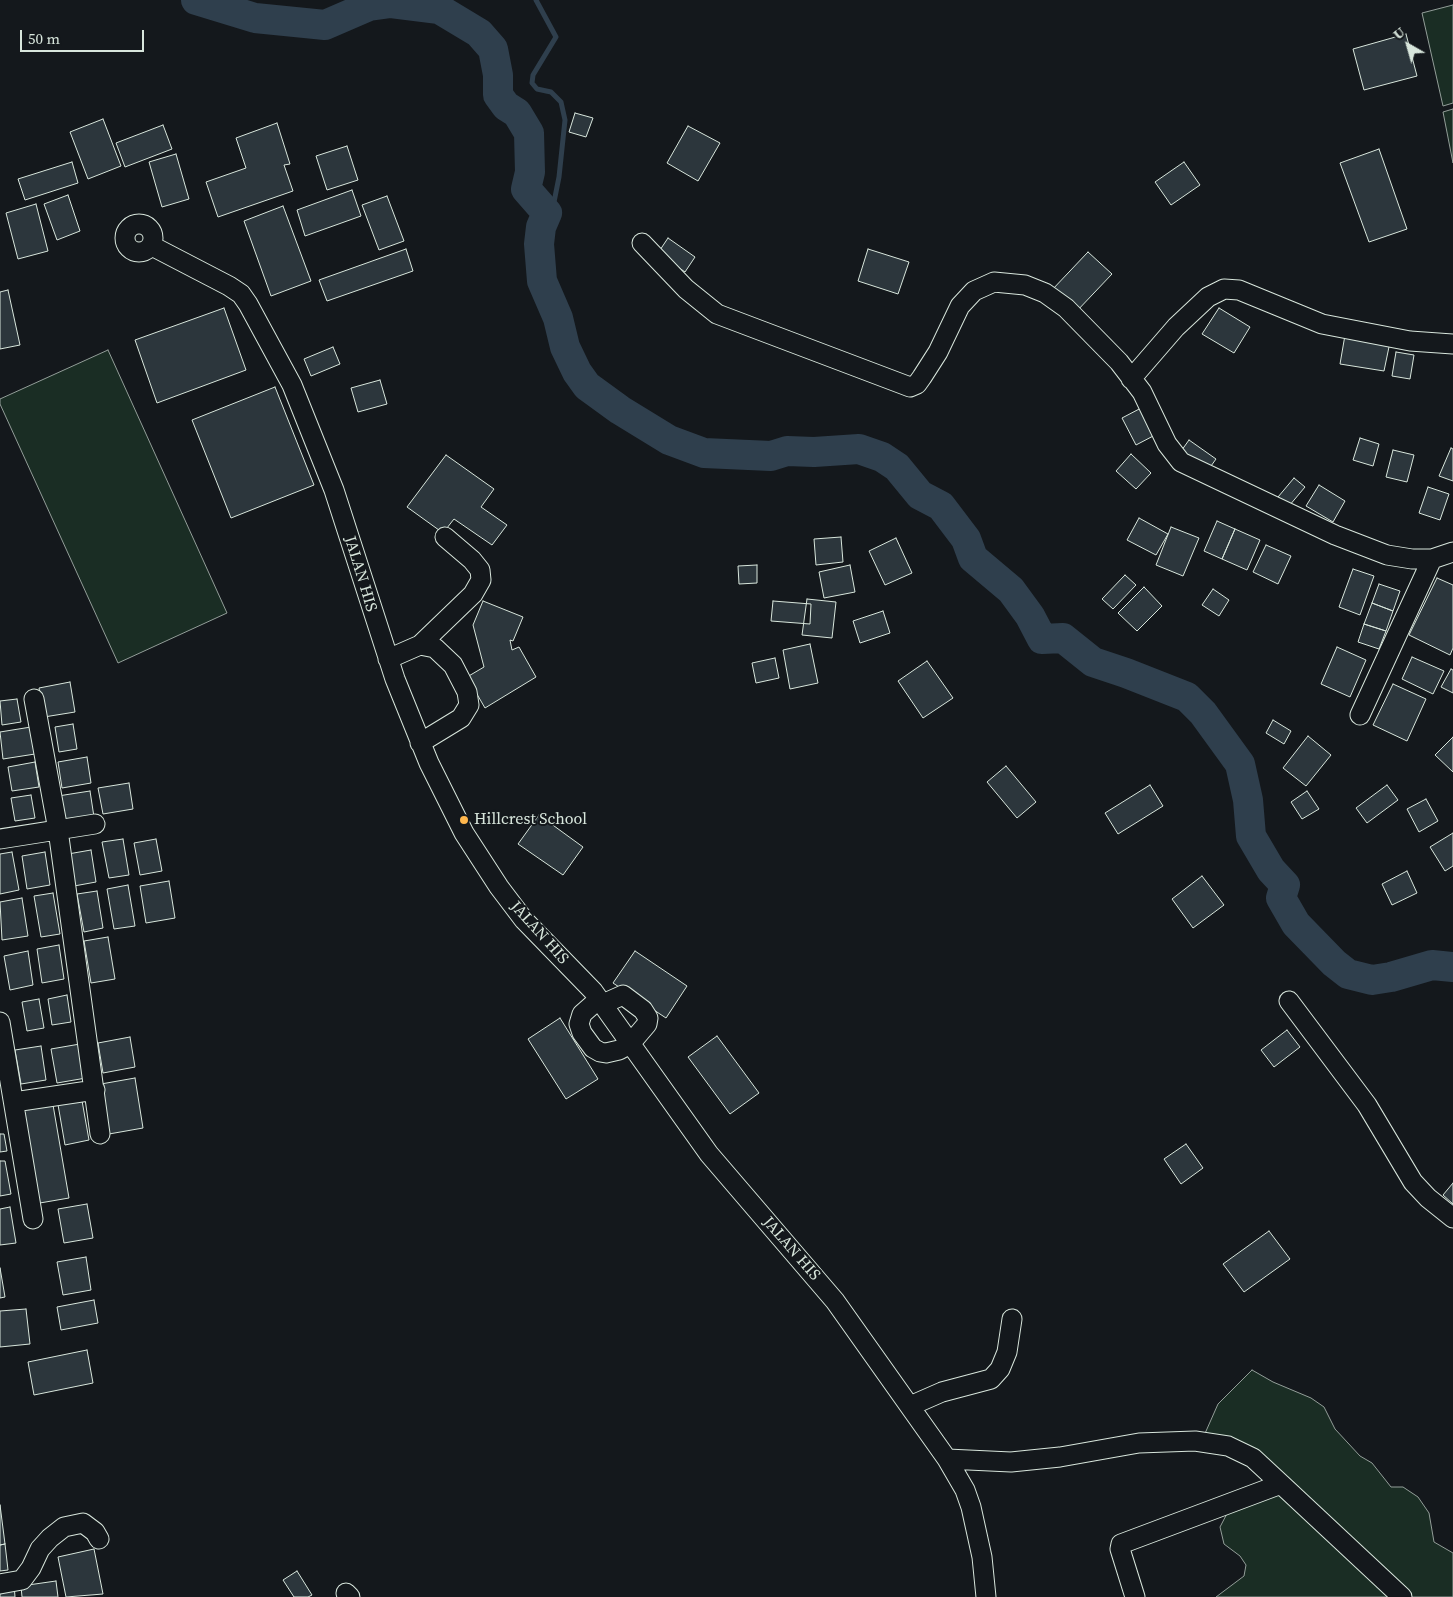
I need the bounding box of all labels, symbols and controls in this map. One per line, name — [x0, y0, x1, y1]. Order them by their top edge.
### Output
scale bar — [22, 20, 146, 52]
north arrow — [1383, 20, 1433, 70]
text: U — [1389, 22, 1409, 44]
text: 50 m — [28, 28, 60, 49]
street label: JALAN HIS — [339, 534, 381, 614]
place label: Hillcrest School — [474, 810, 587, 830]
marker: Hillcrest School — [458, 814, 470, 826]
street label: JALAN HIS — [506, 898, 572, 968]
street label: JALAN HIS — [758, 1213, 824, 1285]

